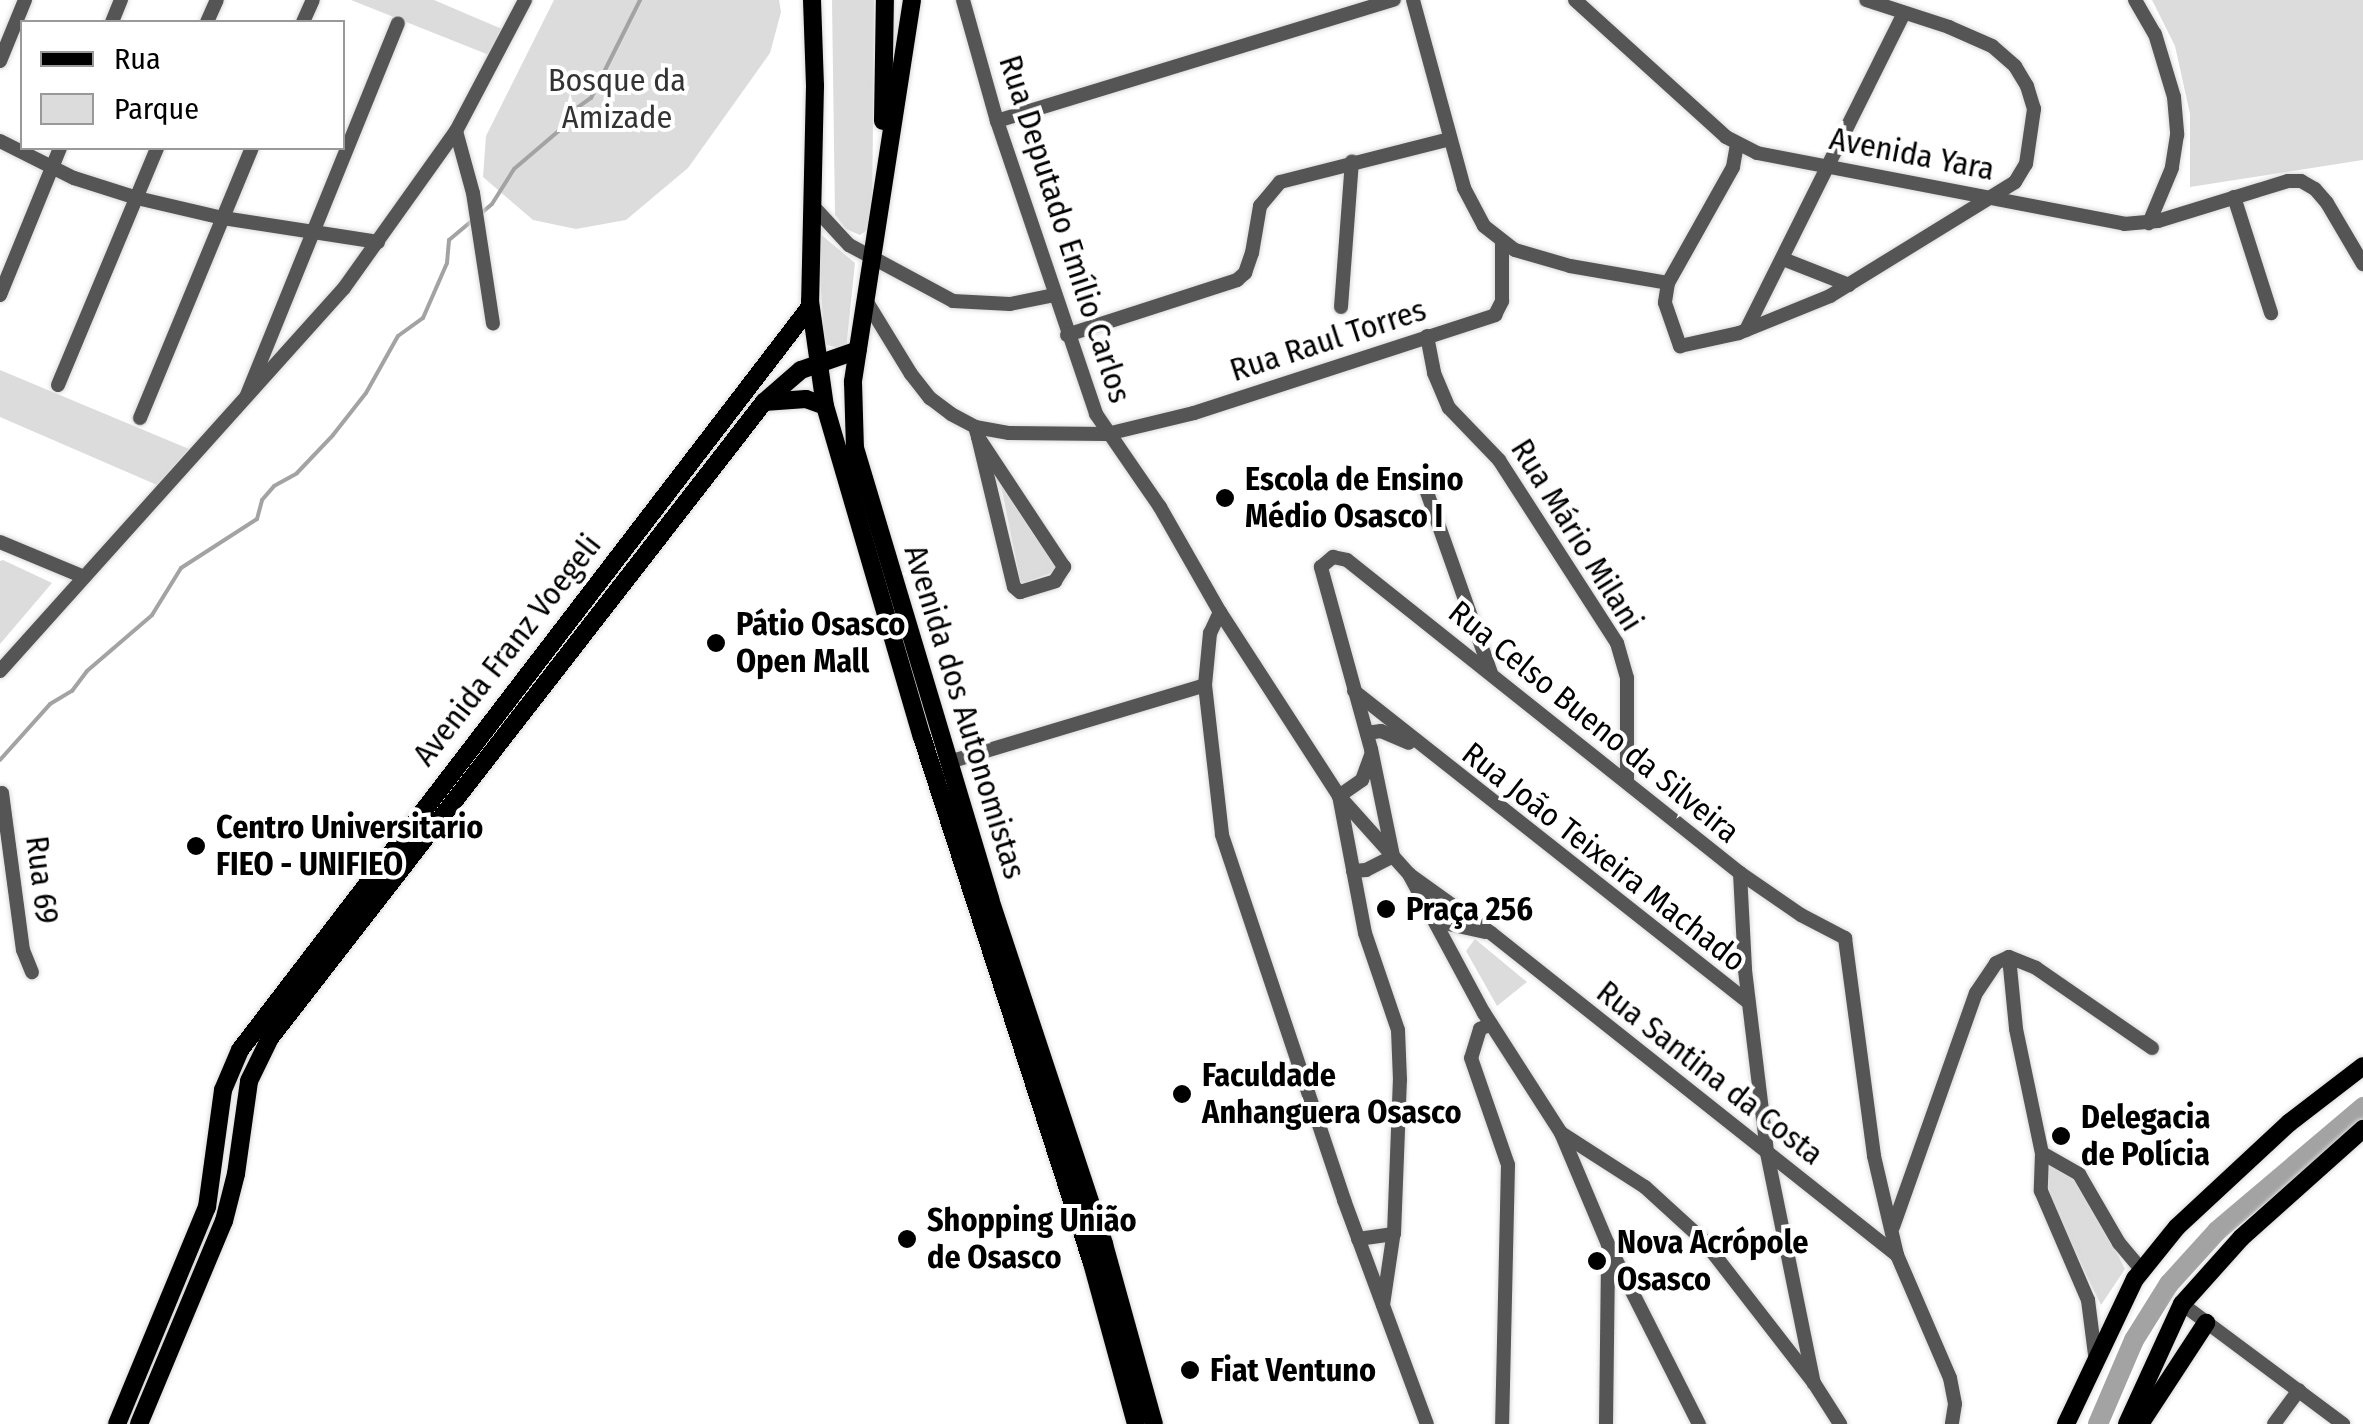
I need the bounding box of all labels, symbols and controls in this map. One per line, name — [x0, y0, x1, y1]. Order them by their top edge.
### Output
legend — [20, 20, 345, 150]
text: Rua — [114, 41, 161, 77]
street label: Rua Deputado Emílio Carlos — [991, 50, 1139, 408]
park label: Bosque da Amizade — [548, 62, 686, 137]
text: Parque — [114, 91, 199, 127]
street label: Avenida Yara — [1826, 119, 1998, 189]
street label: Rua Raul Torres — [1225, 290, 1431, 390]
street label: Rua Mário Milani — [1503, 432, 1651, 638]
place label: Escola de Ensino Médio Osasco I — [1245, 461, 1464, 536]
marker: Escola de Ensino Médio Osasco I — [1214, 487, 1236, 509]
street label: Avenida Franz Voegeli — [405, 527, 609, 773]
street label: Avenida dos Autonomistas — [896, 540, 1034, 884]
street label: Rua Celso Bueno da Silveira — [1441, 593, 1747, 851]
place label: Pátio Osasco Open Mall — [736, 606, 905, 681]
marker: Pátio Osasco Open Mall — [705, 632, 727, 654]
street label: Rua João Teixeira Machado — [1455, 734, 1753, 980]
place label: Centro Universitario FIEO - UNIFIEO — [216, 809, 483, 884]
street label: Rua 69 — [18, 834, 66, 926]
marker: Centro Universitario FIEO - UNIFIEO — [185, 835, 207, 857]
place label: Praça 256 — [1406, 890, 1533, 928]
marker: Praça 256 — [1375, 898, 1397, 920]
street label: Rua Santina da Costa — [1589, 973, 1831, 1173]
place label: Faculdade Anhanguera Osasco — [1202, 1057, 1462, 1132]
marker: Faculdade Anhanguera Osasco — [1171, 1083, 1193, 1105]
place label: Delegacia de Polícia — [2081, 1099, 2210, 1174]
marker: Delegacia de Polícia — [2050, 1125, 2072, 1147]
place label: Shopping União de Osasco — [927, 1202, 1137, 1277]
place label: Nova Acrópole Osasco — [1617, 1224, 1808, 1299]
marker: Shopping União de Osasco — [896, 1228, 918, 1250]
marker: Nova Acrópole Osasco — [1586, 1250, 1608, 1272]
place label: Fiat Ventuno — [1210, 1351, 1376, 1389]
marker: Fiat Ventuno — [1179, 1359, 1201, 1381]

